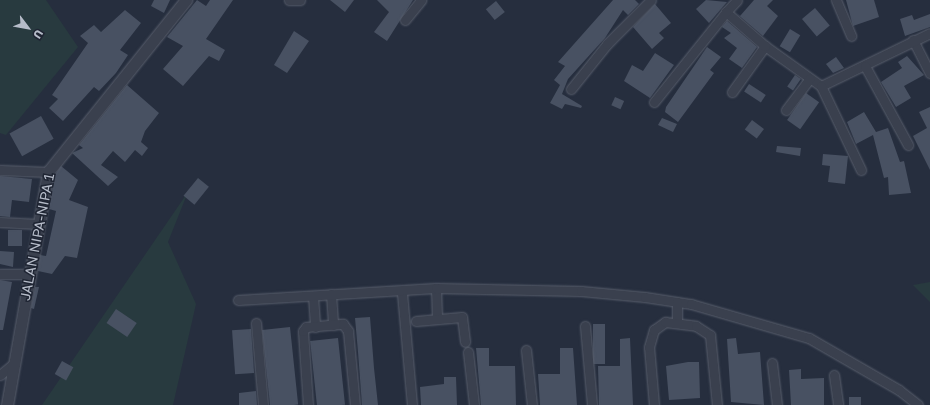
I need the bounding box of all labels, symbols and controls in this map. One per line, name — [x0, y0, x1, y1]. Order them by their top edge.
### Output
north arrow — [8, 8, 48, 48]
text: U — [31, 28, 46, 41]
street label: JALAN NIPA-NIPA 1 — [16, 172, 58, 302]

